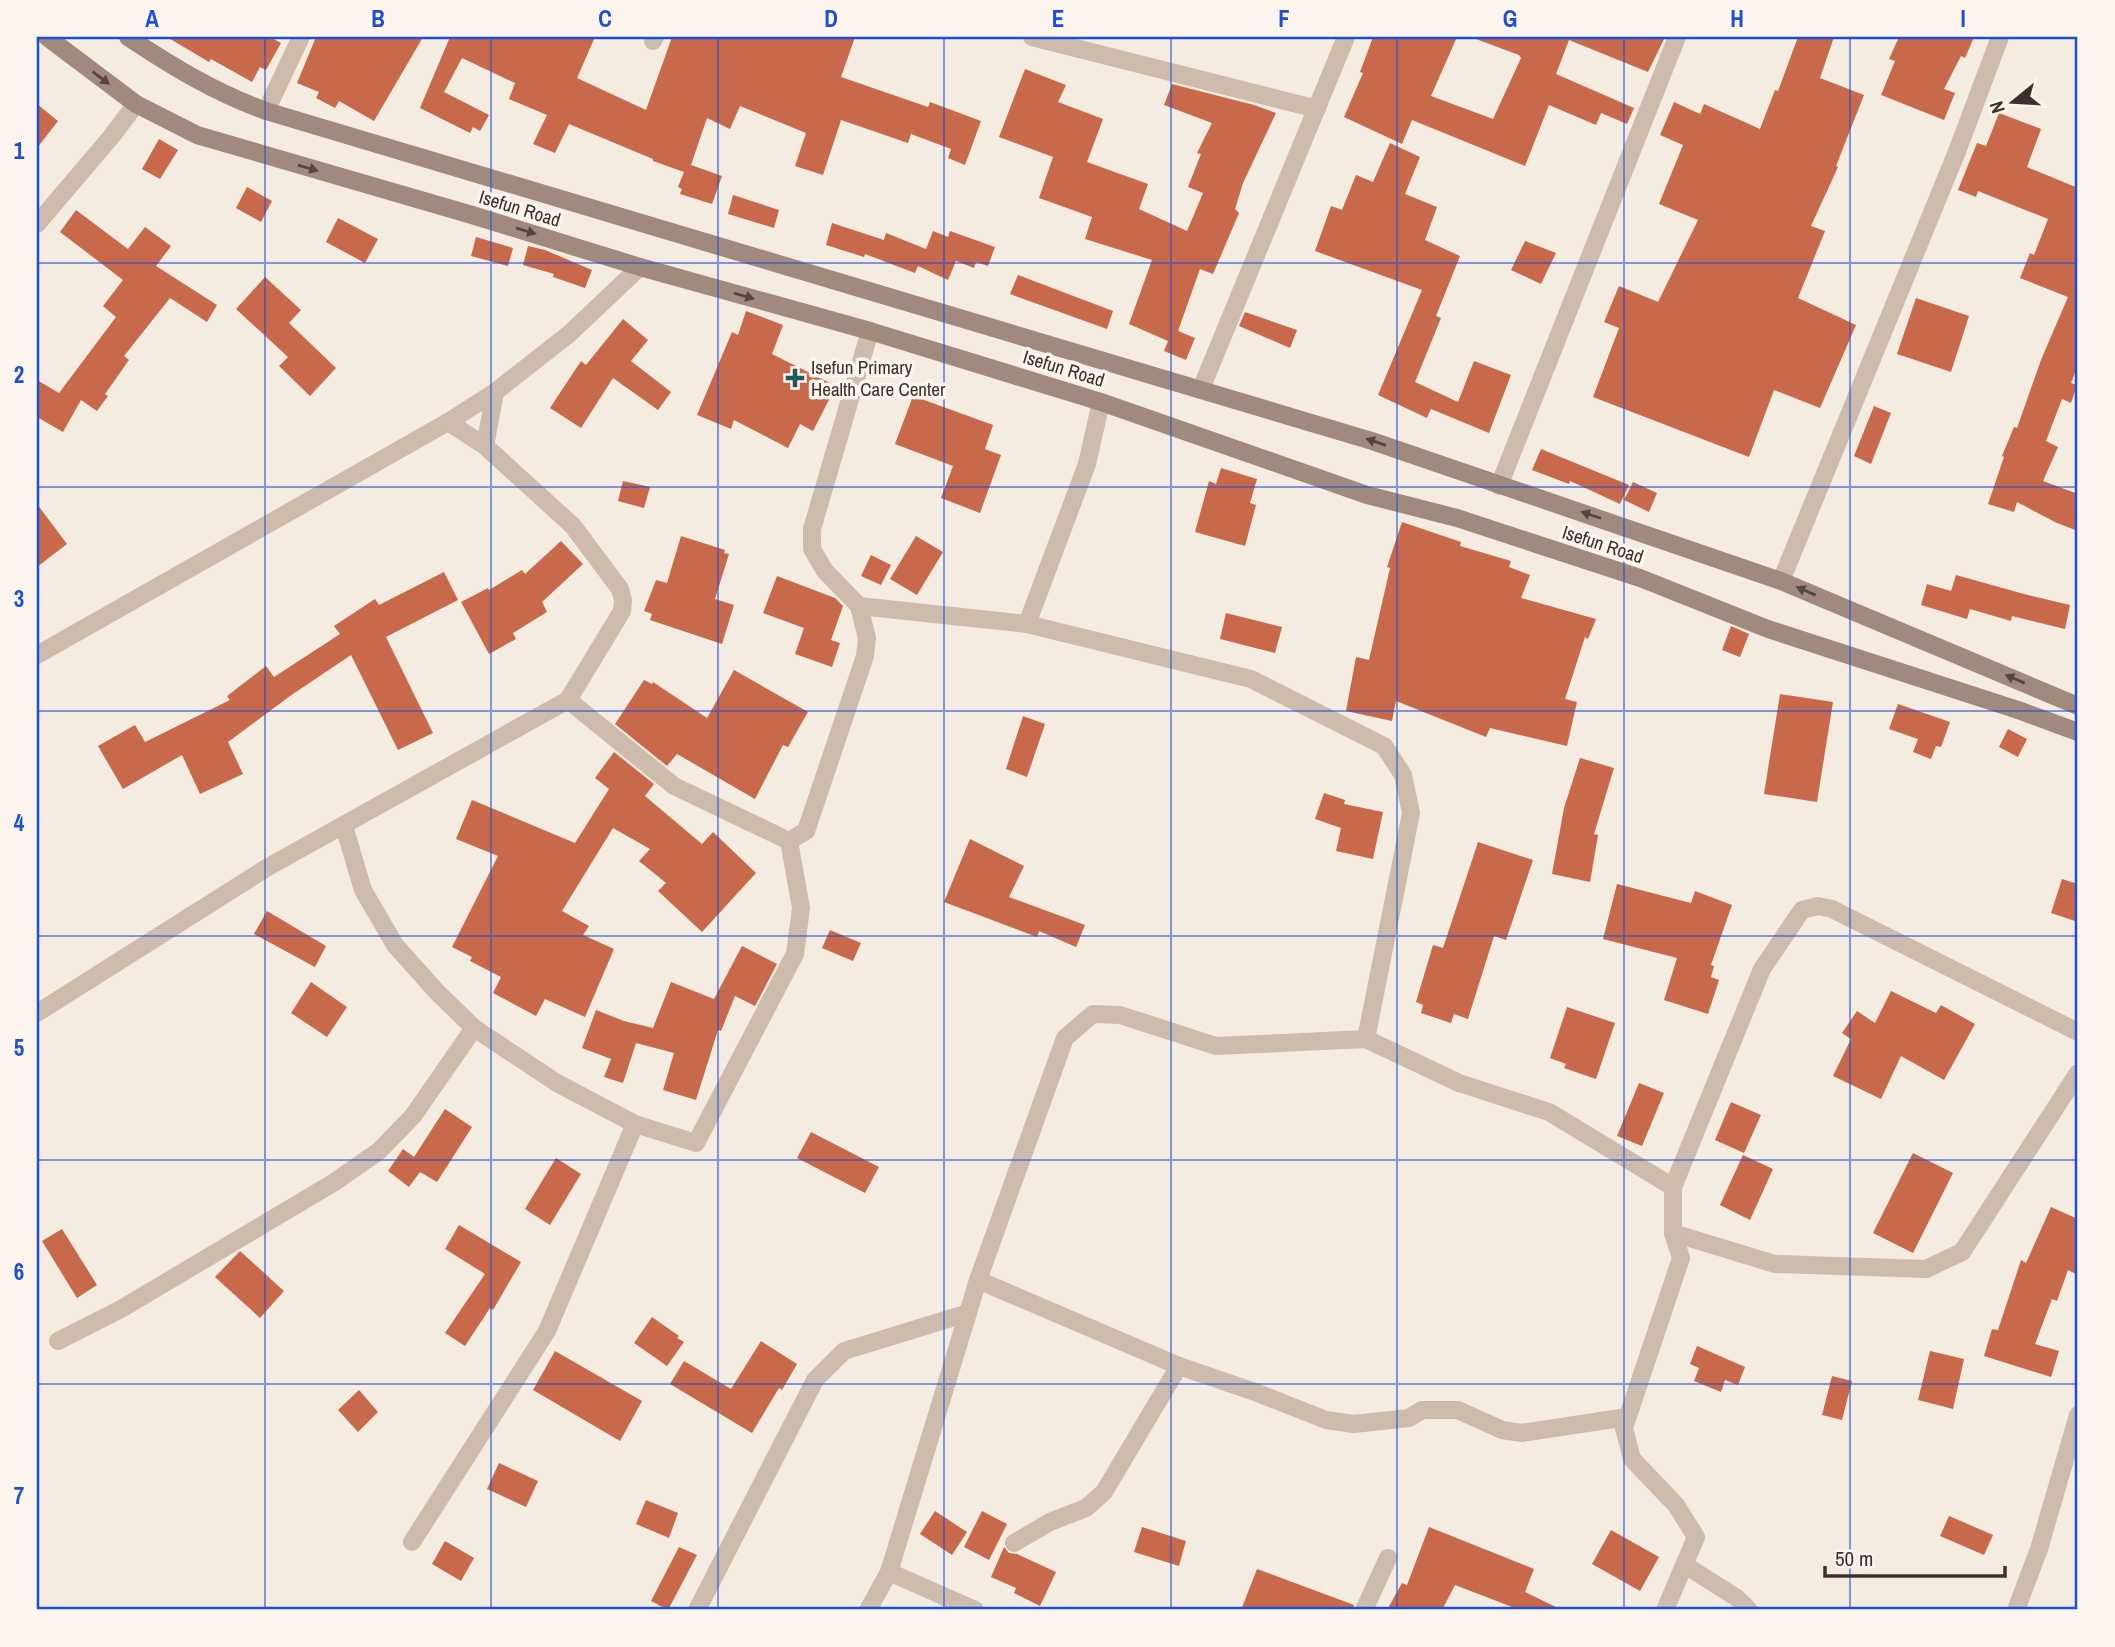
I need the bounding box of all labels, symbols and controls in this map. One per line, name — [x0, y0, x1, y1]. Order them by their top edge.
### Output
text: A — [145, 3, 159, 34]
text: B — [371, 3, 385, 34]
text: C — [598, 3, 612, 34]
text: D — [824, 3, 838, 34]
text: E — [1052, 3, 1064, 34]
text: F — [1278, 3, 1290, 34]
text: G — [1503, 3, 1517, 34]
text: H — [1730, 3, 1744, 34]
text: I — [1960, 3, 1966, 34]
north arrow — [1979, 66, 2048, 136]
one-way arrow — [92, 70, 110, 85]
text: N — [1983, 98, 2011, 117]
text: 1 — [14, 135, 25, 166]
one-way arrow — [297, 163, 319, 174]
street label: Isefun Road — [476, 183, 564, 233]
one-way arrow — [516, 227, 537, 237]
one-way arrow — [734, 291, 756, 302]
street label: Isefun Road — [1020, 343, 1108, 393]
place label: Isefun Primary Health Care Center — [811, 354, 946, 402]
text: 2 — [14, 359, 24, 390]
marker: Isefun Primary Health Care Center — [785, 368, 805, 388]
one-way arrow — [1365, 436, 1386, 447]
one-way arrow — [1580, 510, 1601, 520]
street label: Isefun Road — [1559, 519, 1647, 569]
text: 3 — [14, 583, 24, 614]
one-way arrow — [1795, 586, 1816, 597]
one-way arrow — [2005, 674, 2026, 685]
text: 4 — [14, 807, 25, 838]
text: 5 — [14, 1032, 24, 1063]
text: 6 — [14, 1256, 24, 1287]
text: 7 — [14, 1480, 24, 1511]
scale bar — [1825, 1535, 2005, 1579]
text: 50 m — [1835, 1544, 1873, 1573]

